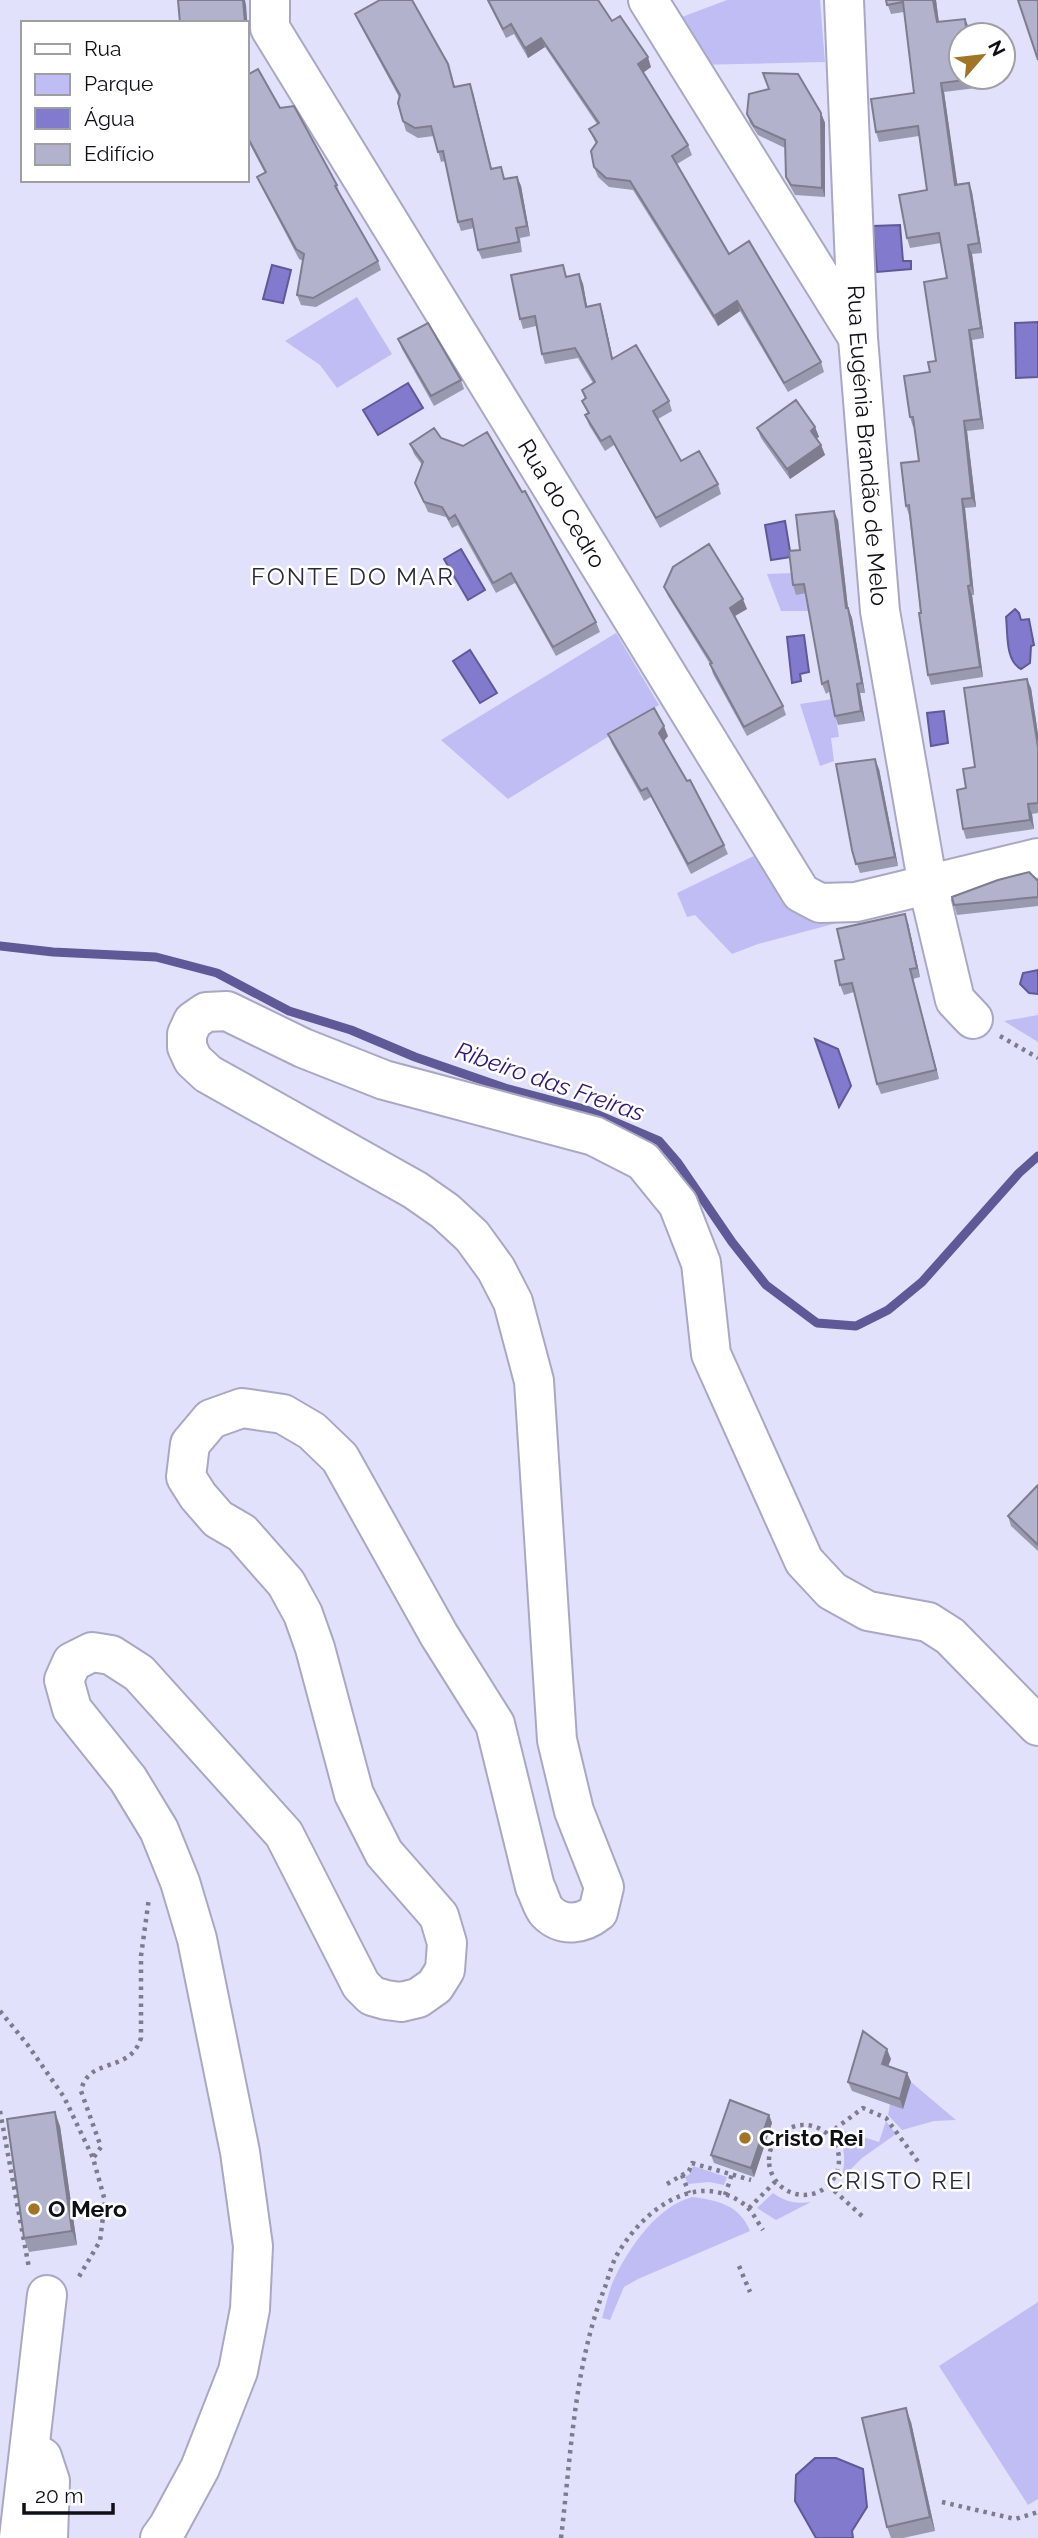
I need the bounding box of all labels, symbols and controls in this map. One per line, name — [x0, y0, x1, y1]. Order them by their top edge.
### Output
legend — [21, 21, 248, 182]
north arrow — [947, 21, 1017, 91]
text: Rua — [84, 36, 121, 61]
text: N — [984, 36, 1010, 60]
text: Parque — [84, 71, 153, 96]
text: Água — [84, 106, 135, 131]
text: Edifício — [84, 141, 154, 166]
street label: Rua Eugénia Brandão de Melo — [843, 284, 894, 607]
street label: Rua do Cedro — [513, 434, 612, 572]
district label: FONTE DO MAR — [251, 562, 455, 591]
water label: Ribeiro das Freiras — [452, 1036, 648, 1127]
place label: Cristo Rei — [759, 2124, 864, 2151]
marker: Cristo Rei — [737, 2130, 753, 2146]
district label: CRISTO REI — [826, 2166, 974, 2195]
place label: O Mero — [48, 2195, 127, 2222]
marker: O Mero — [26, 2201, 42, 2217]
scale bar — [24, 2472, 114, 2516]
text: 20 m — [35, 2483, 83, 2508]

